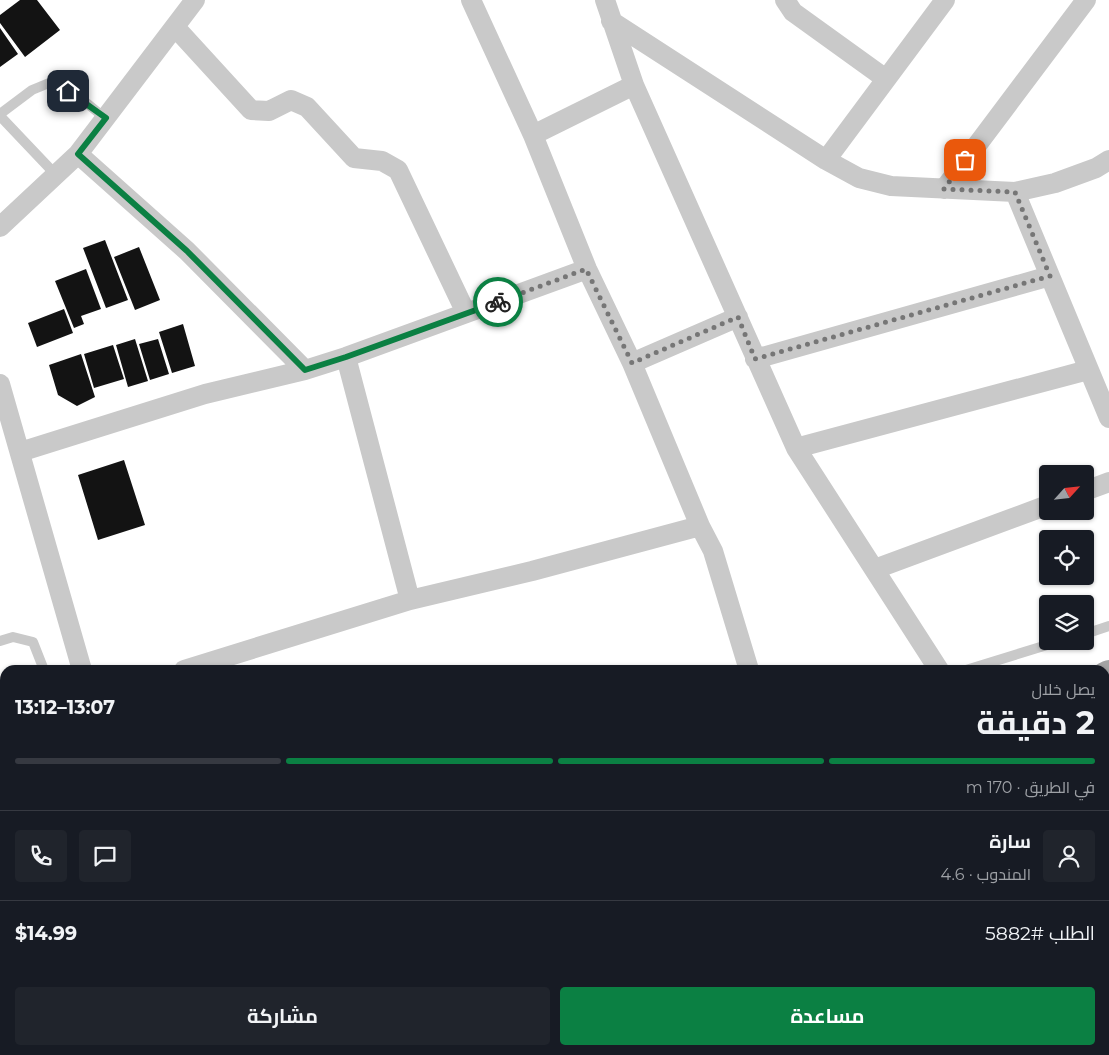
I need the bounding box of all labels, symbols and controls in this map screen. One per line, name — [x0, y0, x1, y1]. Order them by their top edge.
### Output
pin — [47, 70, 89, 112]
icon: home — [54, 77, 82, 105]
pin — [944, 139, 986, 181]
icon: bag — [951, 146, 979, 174]
courier — [473, 277, 523, 327]
icon: bike — [484, 288, 512, 316]
north arrow — [1039, 465, 1094, 520]
map controls — [1039, 465, 1094, 650]
button: locate — [1039, 530, 1094, 585]
button: layers — [1039, 595, 1094, 650]
text: يصل خلال — [1031, 680, 1095, 699]
text: 13:07–13:12 — [15, 696, 115, 719]
text: 2 دقيقة — [977, 703, 1095, 742]
text: في الطريق · 170 m — [966, 778, 1095, 797]
button: phone — [15, 830, 67, 882]
button: chat — [79, 830, 131, 882]
text: سارة — [989, 830, 1031, 853]
button: person — [1043, 830, 1095, 882]
text: المندوب · 4.6 — [941, 865, 1031, 884]
text: $14.99 — [15, 922, 77, 945]
text: الطلب #5882 — [985, 922, 1095, 945]
button: مشاركة — [15, 987, 550, 1045]
button: مساعدة — [560, 987, 1095, 1045]

